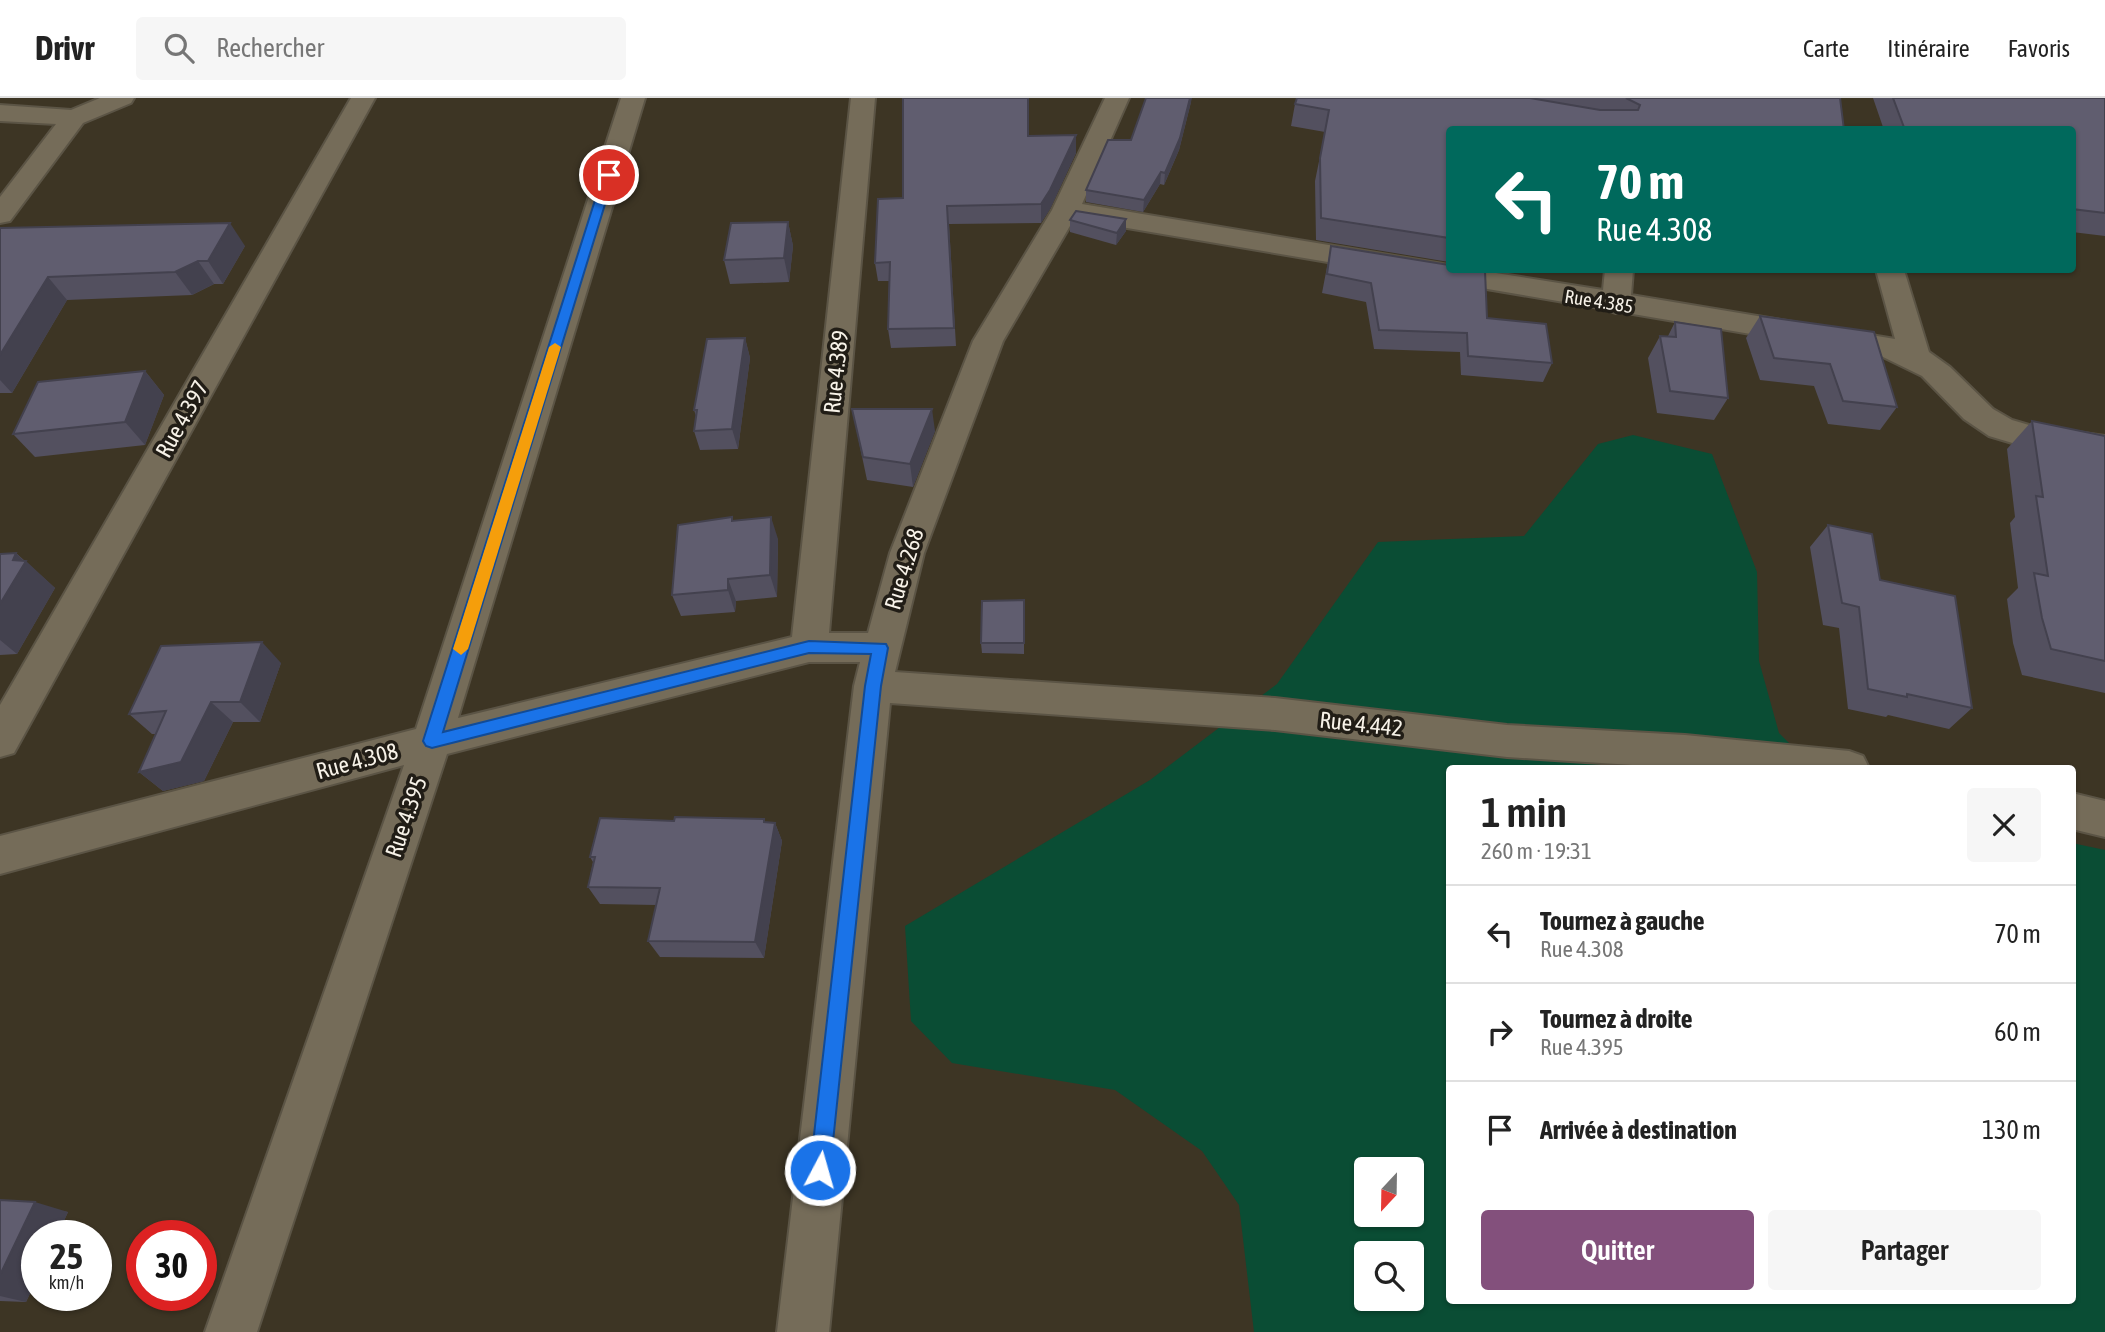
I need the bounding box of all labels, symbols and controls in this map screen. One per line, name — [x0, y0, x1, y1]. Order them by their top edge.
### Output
search box — [136, 17, 626, 80]
text: Drivr — [35, 29, 94, 67]
icon: search — [160, 29, 198, 67]
text: Rechercher — [216, 33, 324, 63]
text: Carte — [1803, 35, 1849, 62]
text: Itinéraire — [1887, 35, 1970, 62]
text: Favoris — [2008, 35, 2070, 62]
pin — [579, 145, 639, 205]
text: 70 m — [1596, 153, 1684, 209]
icon: left — [1481, 154, 1572, 245]
icon: arrive — [590, 156, 628, 194]
text: Rue 4.308 — [1596, 211, 1712, 248]
street label: Rue 4.385 — [1563, 285, 1635, 317]
street label: Rue 4.389 — [819, 329, 853, 415]
street label: Rue 4.397 — [150, 376, 214, 462]
street label: Rue 4.268 — [879, 525, 929, 613]
street label: Rue 4.442 — [1318, 707, 1404, 741]
street label: Rue 4.308 — [313, 738, 401, 784]
street label: Rue 4.395 — [380, 773, 432, 861]
text: 1 min — [1481, 788, 1567, 836]
button: close — [1967, 788, 2041, 862]
text: 260 m · 19:31 — [1481, 838, 1592, 864]
text: Tournez à gauche — [1540, 906, 1705, 936]
icon: left — [1481, 915, 1519, 953]
text: 70 m — [1994, 919, 2041, 949]
text: Rue 4.308 — [1540, 936, 1624, 962]
text: Tournez à droite — [1540, 1004, 1693, 1034]
icon: right — [1481, 1013, 1519, 1051]
text: 60 m — [1994, 1017, 2041, 1047]
text: Rue 4.395 — [1540, 1034, 1624, 1060]
icon: arrive — [1481, 1111, 1519, 1149]
text: Arrivée à destination — [1540, 1115, 1737, 1145]
text: 130 m — [1982, 1115, 2041, 1145]
position arrow — [783, 1133, 857, 1207]
north arrow — [1354, 1157, 1424, 1227]
map controls — [1354, 1157, 1424, 1311]
button: Quitter — [1481, 1210, 1754, 1290]
button: Partager — [1768, 1210, 2041, 1290]
speed limit sign: 30 — [126, 1220, 217, 1311]
text: 25 — [50, 1236, 83, 1276]
button: search — [1354, 1241, 1424, 1311]
text: km/h — [49, 1272, 84, 1293]

